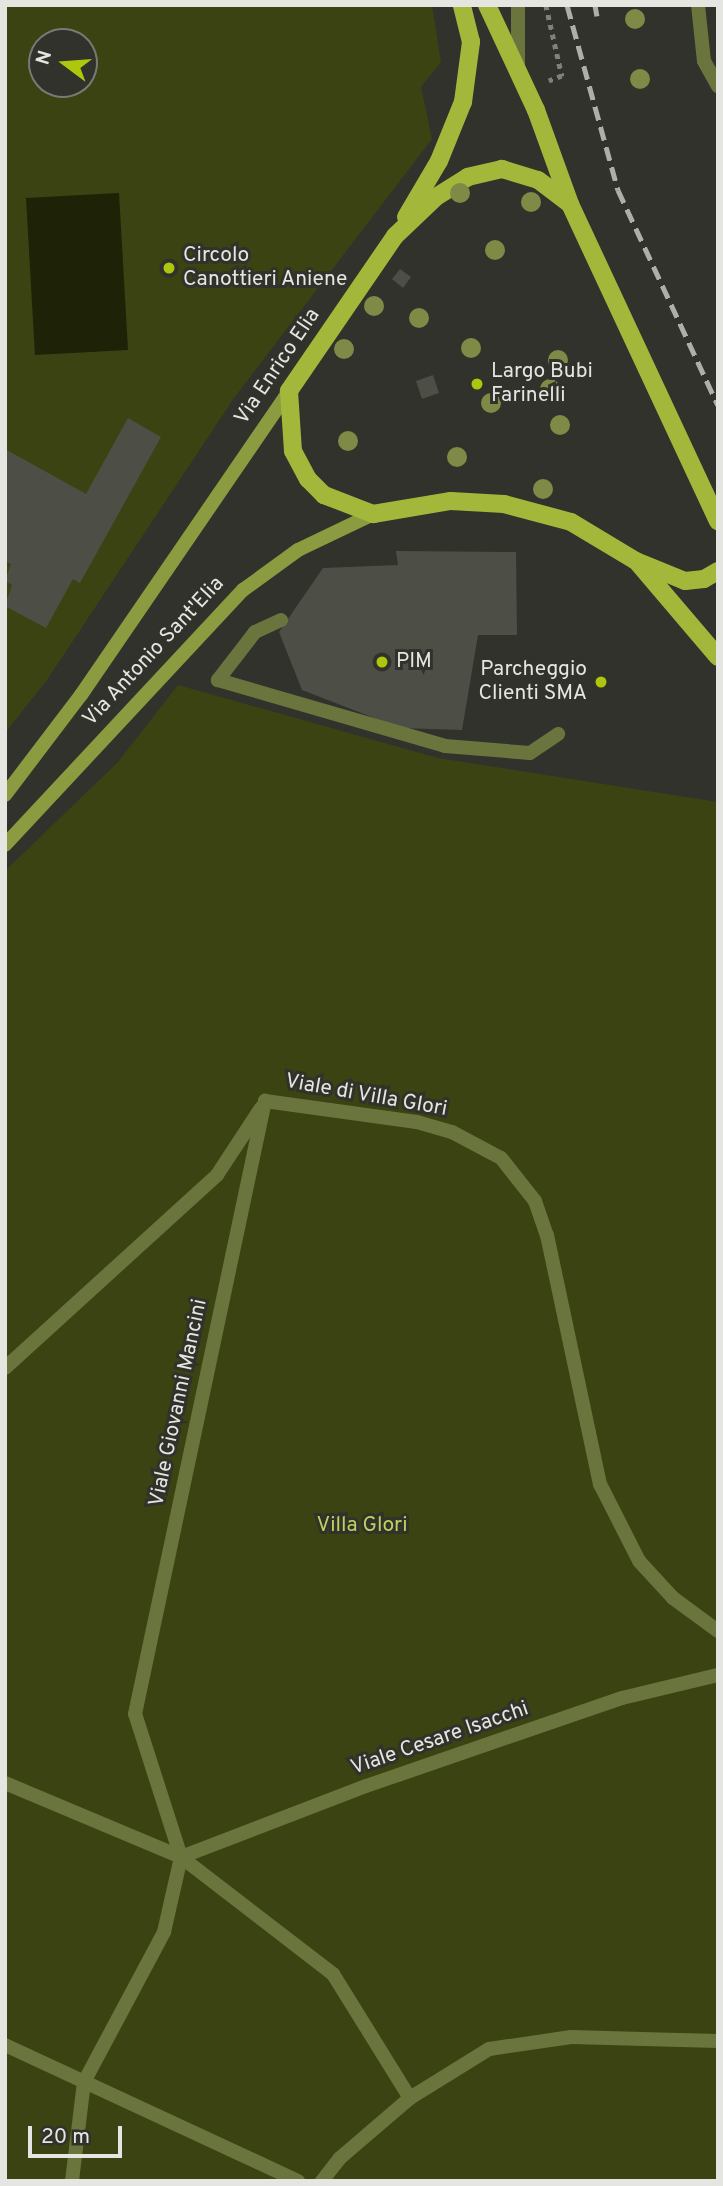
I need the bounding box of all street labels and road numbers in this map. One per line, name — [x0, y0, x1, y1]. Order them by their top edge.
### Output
street label: Via Enrico Elia — [230, 304, 326, 430]
street label: Via Antonio Sant'Elia — [78, 572, 230, 732]
street label: Viale di Villa Glori — [283, 1069, 449, 1123]
street label: Viale Giovanni Mancini — [145, 1297, 213, 1509]
street label: Viale Cesare Isacchi — [348, 1697, 532, 1781]

